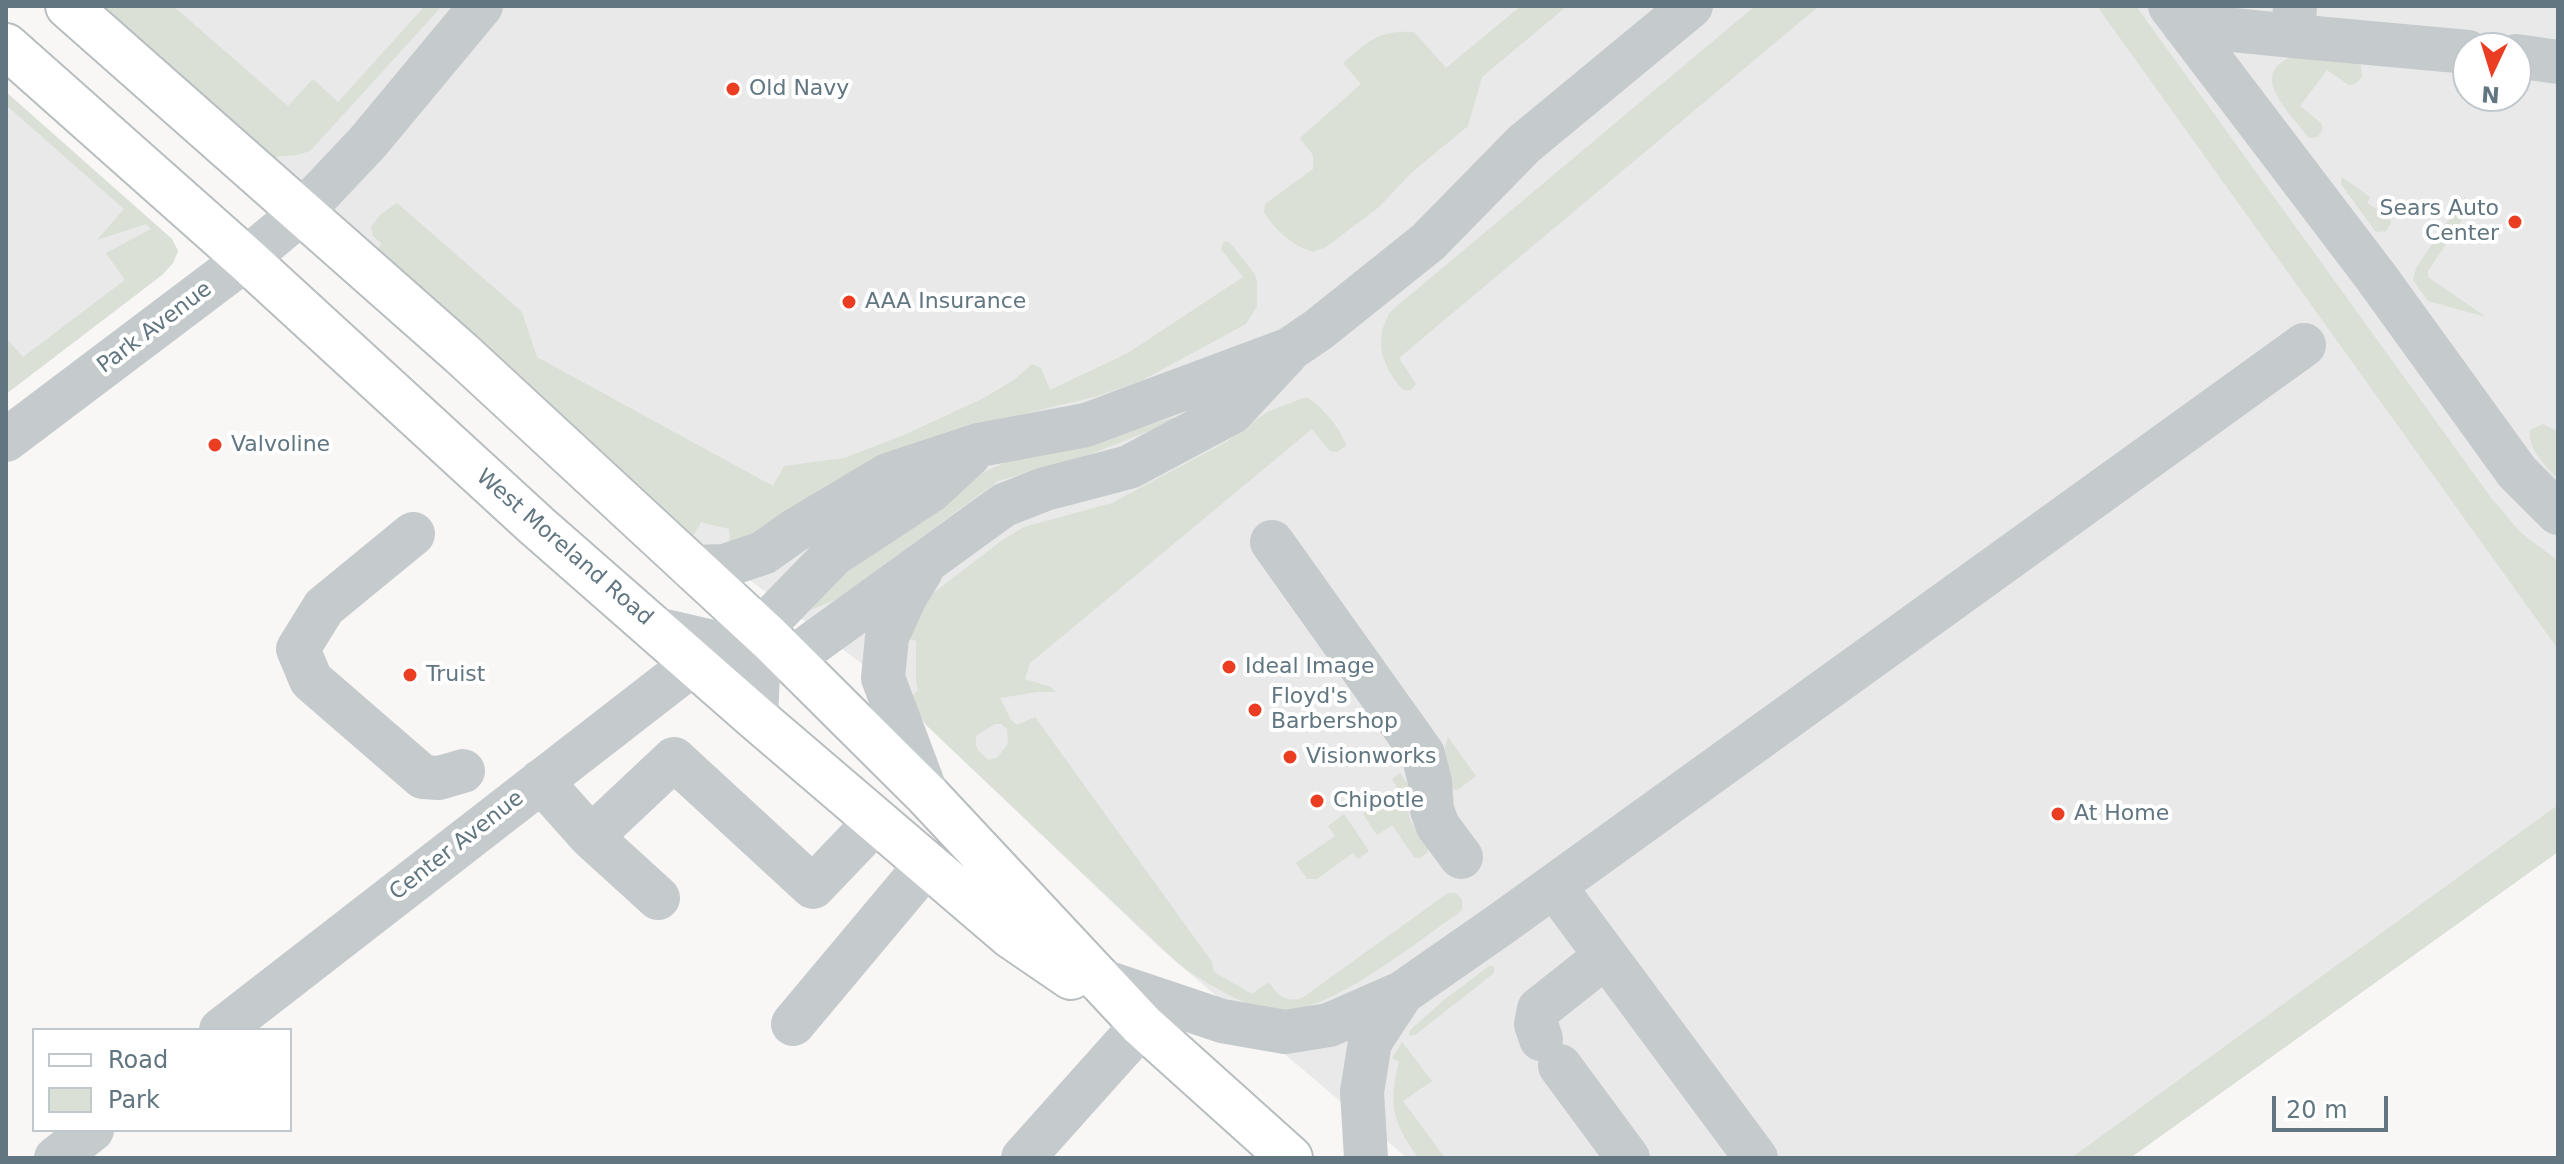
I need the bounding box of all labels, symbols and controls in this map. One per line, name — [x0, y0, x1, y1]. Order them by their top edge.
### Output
north arrow — [2452, 32, 2532, 112]
place label: Old Navy — [749, 76, 849, 102]
marker: Old Navy — [724, 80, 742, 98]
text: N — [2480, 81, 2500, 108]
place label: Sears Auto Center — [2379, 196, 2499, 248]
marker: Sears Auto Center — [2506, 213, 2524, 231]
street label: Park Avenue — [93, 276, 217, 380]
place label: AAA Insurance — [865, 289, 1026, 315]
marker: AAA Insurance — [840, 293, 858, 311]
place label: Valvoline — [231, 432, 330, 458]
marker: Valvoline — [206, 436, 224, 454]
street label: West Moreland Road — [470, 464, 658, 632]
place label: Ideal Image — [1245, 654, 1374, 680]
marker: Ideal Image — [1220, 658, 1238, 676]
place label: Truist — [426, 662, 485, 688]
marker: Truist — [401, 666, 419, 684]
place label: Floyd's Barbershop — [1271, 684, 1398, 736]
marker: Floyd's Barbershop — [1246, 701, 1264, 719]
place label: Visionworks — [1306, 744, 1436, 770]
marker: Visionworks — [1281, 748, 1299, 766]
street label: Center Avenue — [385, 785, 529, 907]
place label: Chipotle — [1333, 788, 1424, 814]
marker: Chipotle — [1308, 792, 1326, 810]
place label: At Home — [2074, 801, 2169, 827]
marker: At Home — [2049, 805, 2067, 823]
legend — [32, 1028, 292, 1132]
text: Road — [108, 1046, 168, 1074]
scale bar — [2276, 1080, 2392, 1130]
text: Park — [108, 1086, 160, 1114]
text: 20 m — [2286, 1096, 2348, 1124]

